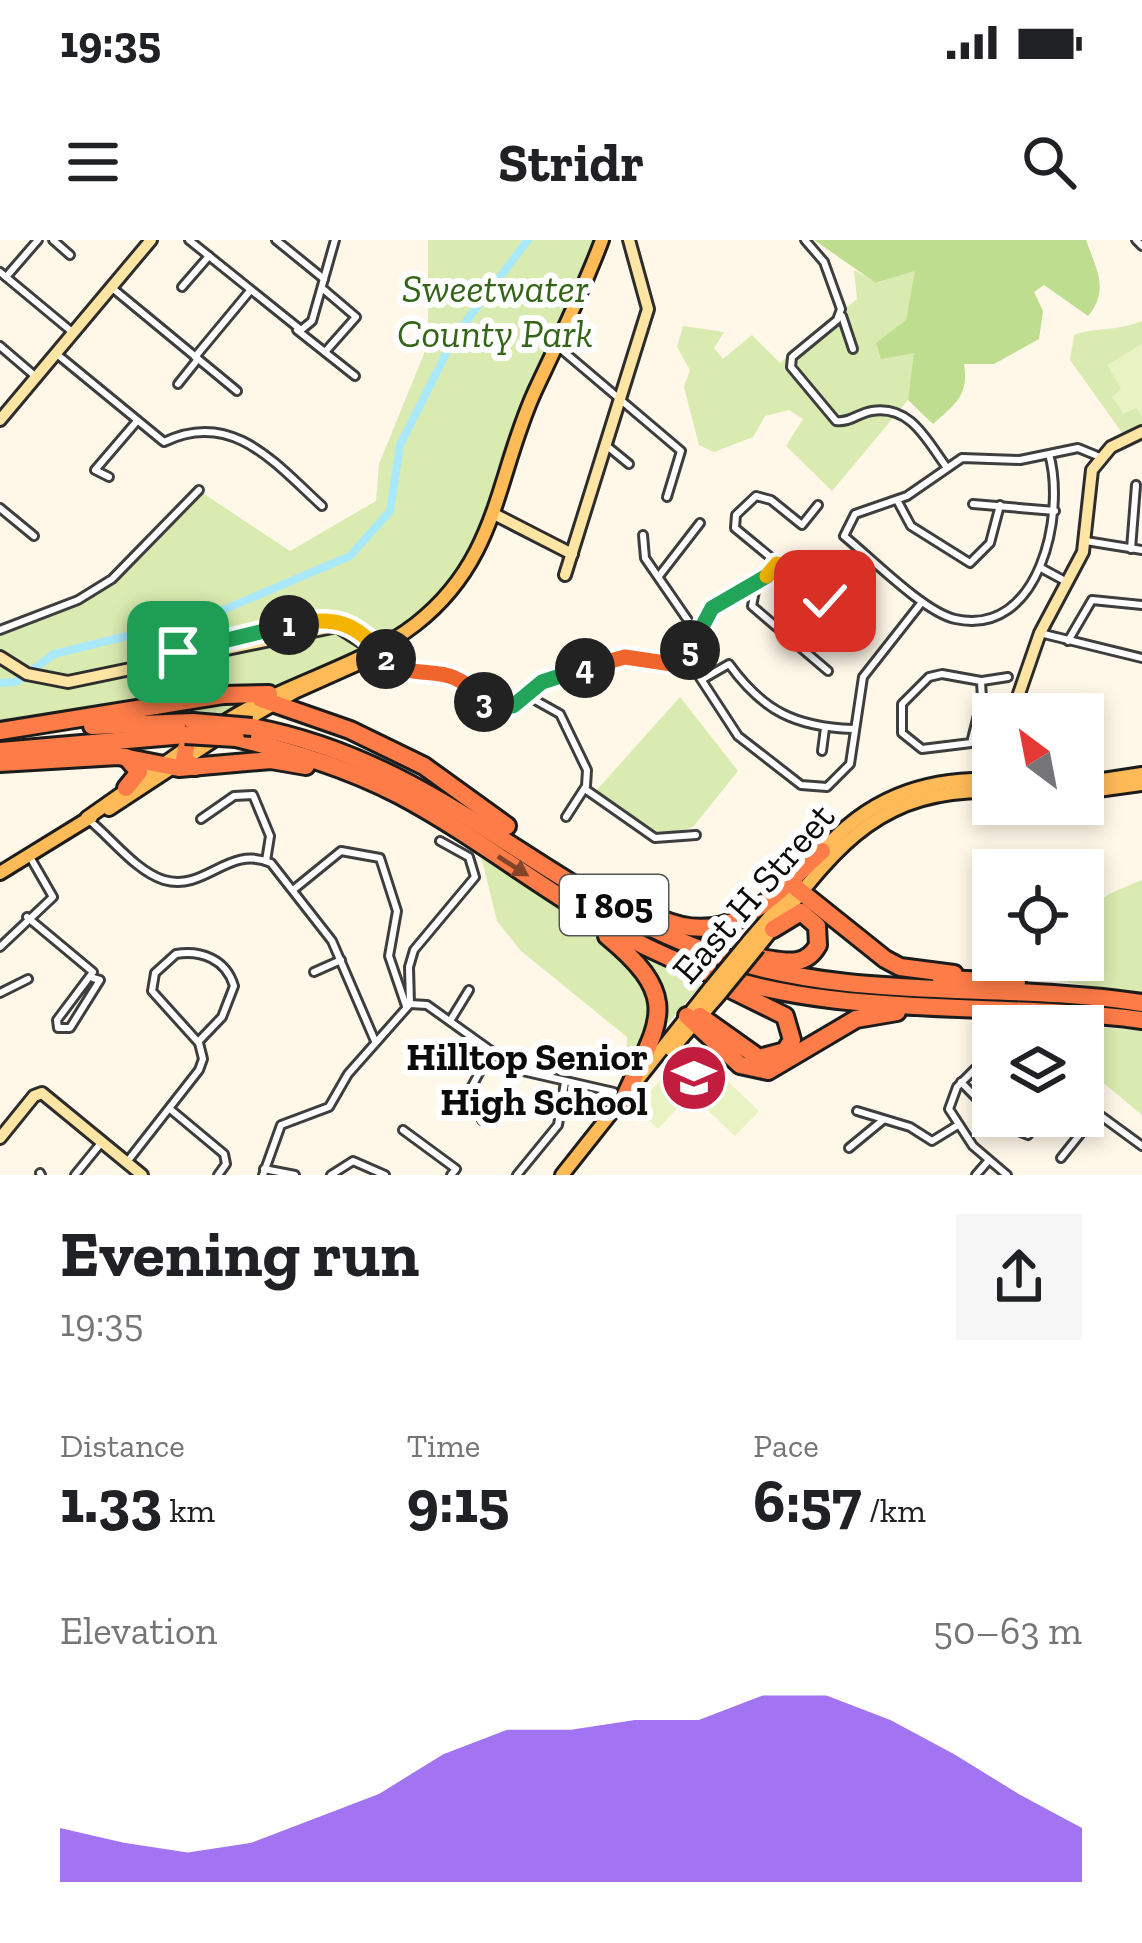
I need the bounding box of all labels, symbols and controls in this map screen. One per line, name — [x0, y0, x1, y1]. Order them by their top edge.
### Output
text: 19:35 — [60, 15, 161, 69]
icon: menu — [60, 129, 126, 195]
icon: search — [1016, 129, 1082, 195]
text: Stridr — [498, 130, 644, 195]
park label: Sweetwater County Park — [397, 265, 593, 357]
pin — [774, 550, 876, 652]
icon: check — [792, 568, 858, 634]
pin: 1 — [259, 595, 319, 655]
pin — [127, 601, 229, 703]
text: 1 — [282, 605, 296, 644]
icon: arrive — [145, 619, 211, 685]
pin: 5 — [660, 620, 720, 680]
pin: 2 — [356, 629, 416, 689]
text: 5 — [681, 630, 699, 669]
pin: 4 — [555, 638, 615, 698]
text: 2 — [377, 639, 395, 678]
text: 4 — [576, 648, 594, 687]
pin: 3 — [454, 672, 514, 732]
text: 3 — [475, 682, 493, 721]
north arrow — [972, 693, 1104, 825]
map controls — [972, 693, 1104, 1137]
street label: East H Street — [662, 793, 844, 993]
button: locate — [972, 849, 1104, 981]
one-way arrow — [496, 854, 529, 876]
road number: I 805 — [560, 875, 668, 935]
button: layers — [972, 1005, 1104, 1137]
place label: Hilltop Senior High School — [406, 1033, 648, 1125]
school or university icon: Hilltop Senior High School — [659, 1043, 729, 1113]
text: Evening run — [60, 1214, 419, 1293]
button: share — [956, 1214, 1082, 1340]
text: 19:35 — [60, 1299, 144, 1346]
text: Distance — [60, 1426, 185, 1465]
text: Time — [407, 1426, 480, 1465]
text: Pace — [753, 1426, 819, 1465]
text: 1.33 — [60, 1465, 162, 1537]
text: 9:15 — [407, 1465, 509, 1537]
text: 6:57 — [753, 1465, 861, 1537]
text: km — [162, 1491, 215, 1530]
text: /km — [861, 1491, 926, 1530]
text: Elevation — [60, 1607, 217, 1654]
text: 50–63 m — [933, 1607, 1082, 1654]

